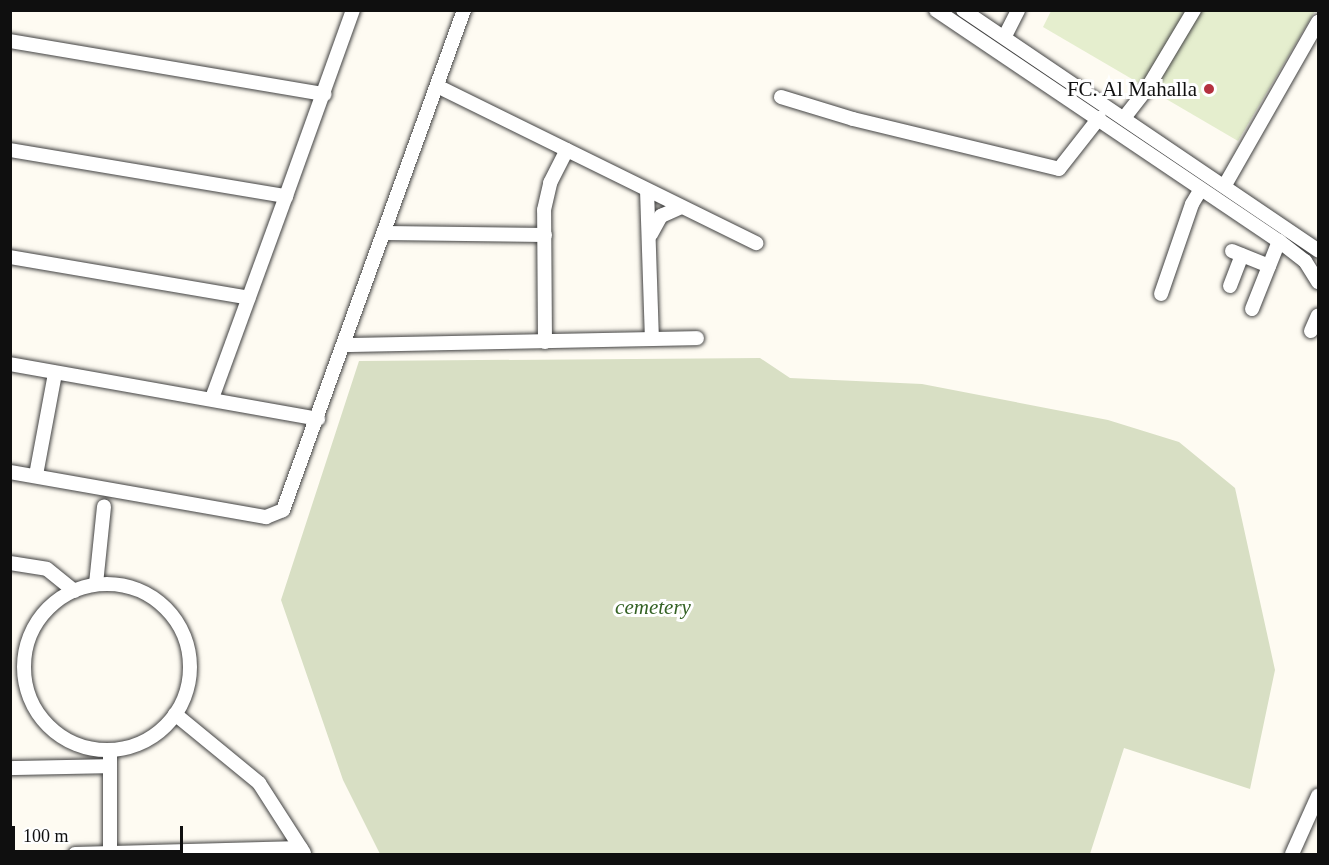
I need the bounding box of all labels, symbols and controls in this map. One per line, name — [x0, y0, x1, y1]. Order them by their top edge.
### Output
place label: FC. Al Mahalla — [1059, 76, 1197, 102]
marker: FC. Al Mahalla — [1202, 82, 1216, 96]
park label: cemetery — [607, 594, 699, 620]
scale bar — [15, 814, 186, 852]
text: 100 m — [23, 826, 69, 846]

